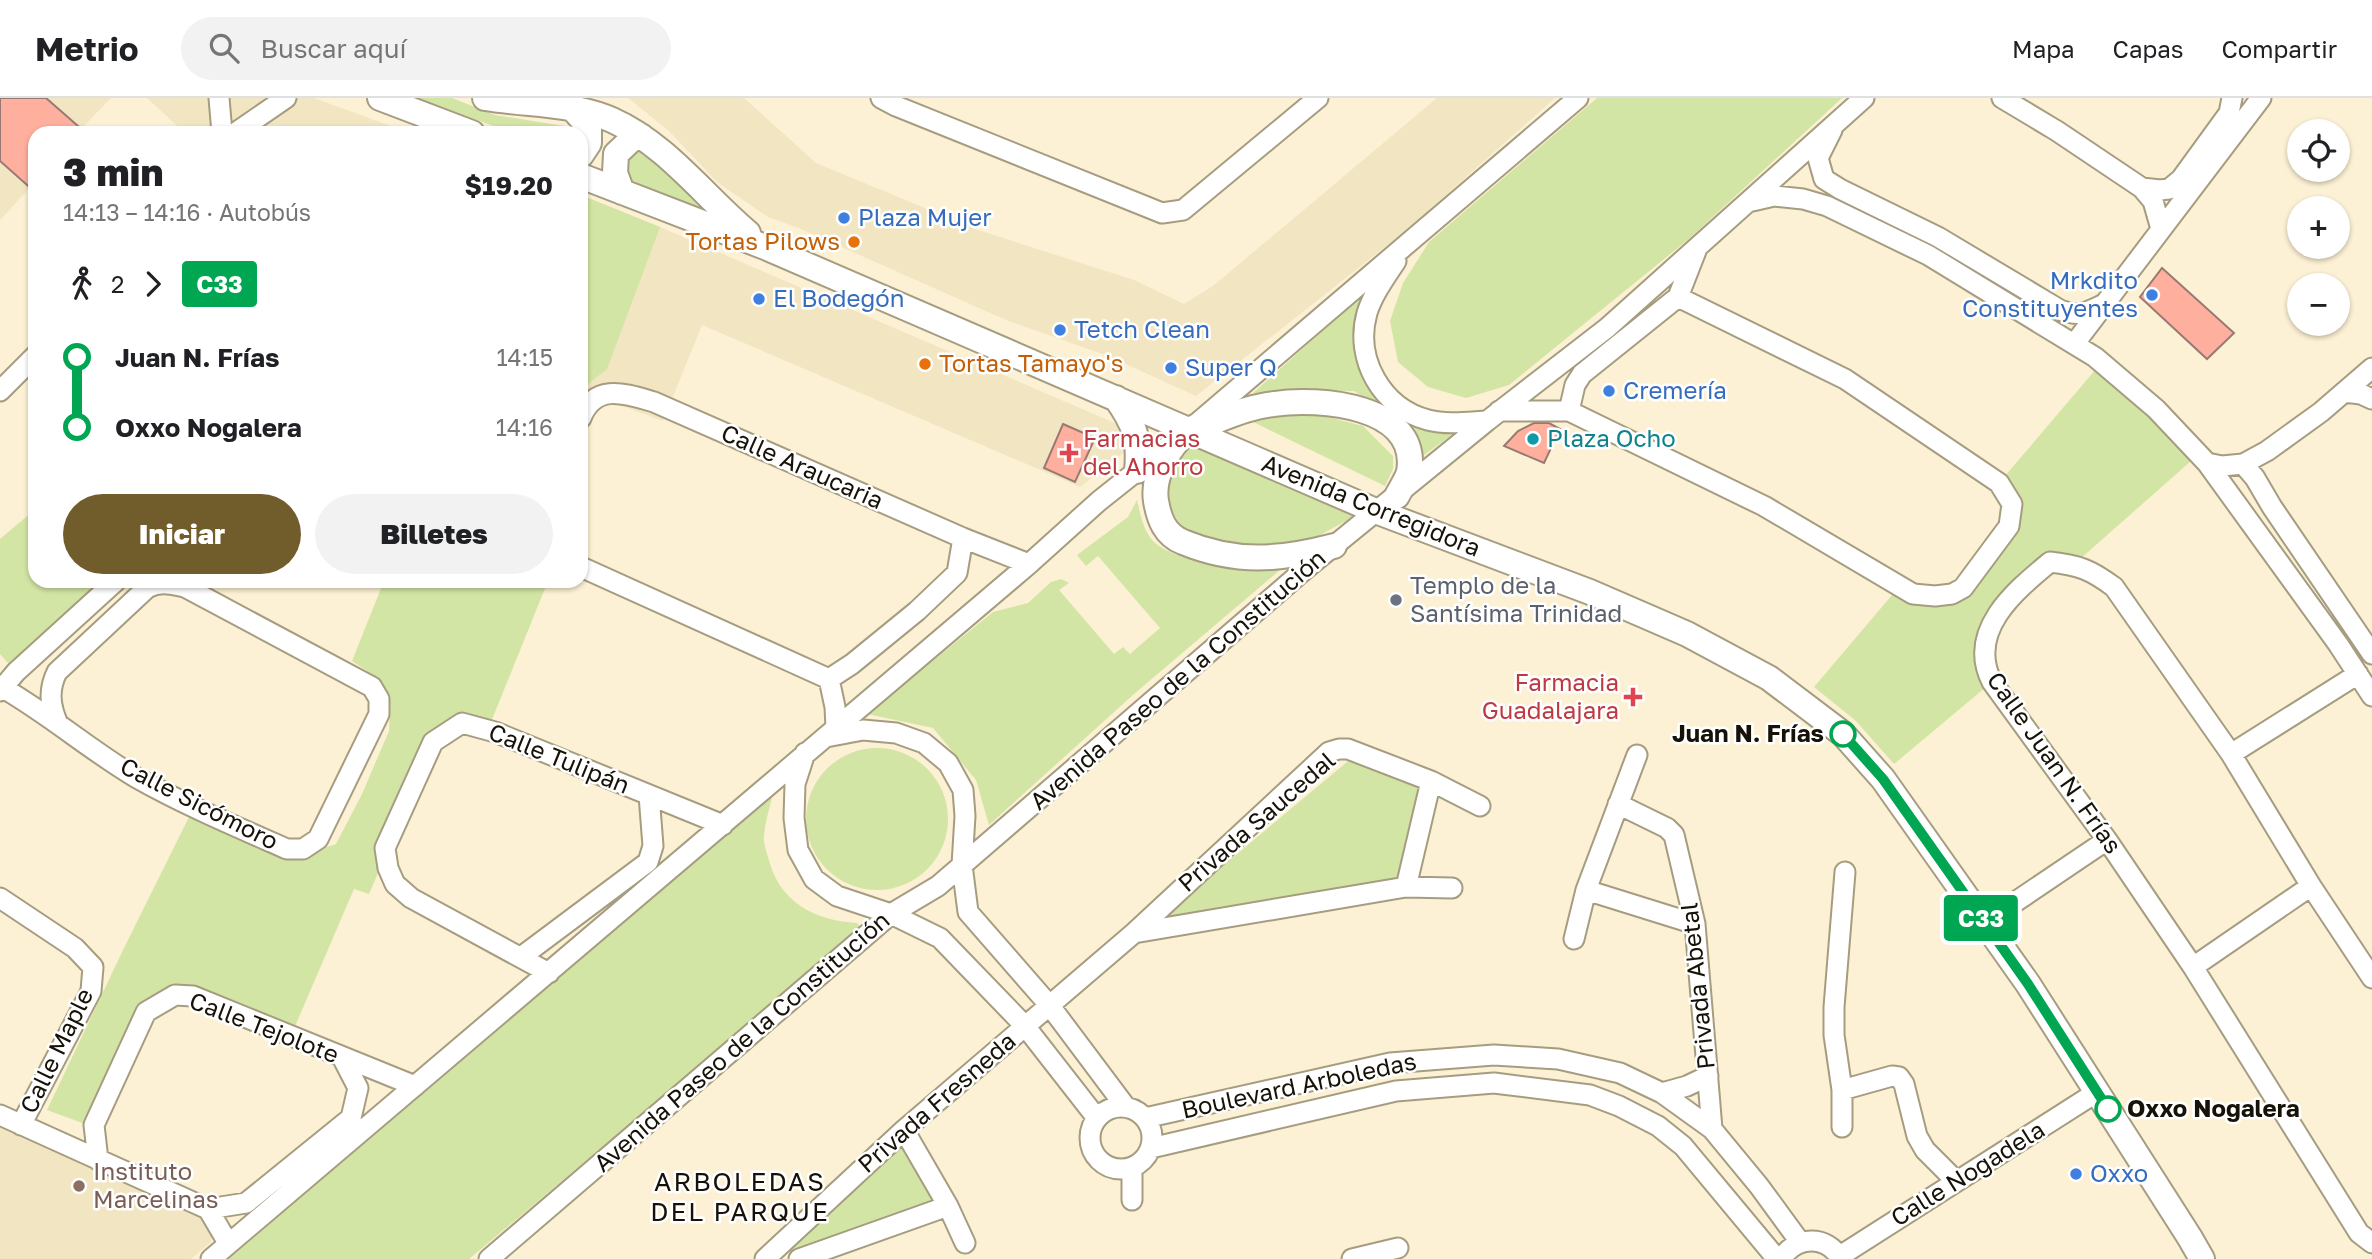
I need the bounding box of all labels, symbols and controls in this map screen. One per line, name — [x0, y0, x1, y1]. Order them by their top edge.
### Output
search box — [181, 17, 671, 80]
text: Metrio — [35, 29, 139, 68]
icon: search — [205, 29, 243, 67]
text: Buscar aquí — [261, 33, 406, 64]
text: Mapa — [2012, 34, 2075, 63]
text: Capas — [2113, 34, 2183, 63]
text: Compartir — [2221, 34, 2337, 63]
map controls — [2287, 119, 2350, 336]
button: locate — [2287, 119, 2350, 182]
text: 3 min — [63, 149, 163, 194]
text: $19.20 — [465, 170, 553, 201]
button: + — [2287, 196, 2350, 259]
text: 14:13 – 14:16 · Autobús — [63, 198, 311, 226]
place label: Plaza Mujer — [858, 202, 992, 231]
marker: Plaza Mujer — [836, 210, 852, 226]
place label: Tortas Pilows — [685, 226, 840, 255]
marker: Tortas Pilows — [846, 234, 862, 250]
icon: walk — [63, 265, 101, 303]
icon: forward — [134, 265, 172, 303]
place label: Mrkdito Constituyentes — [1962, 265, 2138, 322]
text: C33 — [196, 269, 243, 298]
text: 2 — [111, 270, 124, 298]
button: − — [2287, 273, 2350, 336]
place label: El Bodegón — [773, 283, 904, 312]
marker: Mrkdito Constituyentes — [2144, 287, 2160, 303]
marker: El Bodegón — [751, 291, 767, 307]
place label: Tetch Clean — [1074, 314, 1210, 343]
marker: Tetch Clean — [1052, 322, 1068, 338]
text: Juan N. Frías — [115, 342, 280, 373]
text: 14:15 — [496, 343, 553, 371]
place label: Tortas Tamayo's — [939, 348, 1124, 377]
place label: Super Q — [1185, 352, 1277, 381]
marker: Tortas Tamayo's — [917, 356, 933, 372]
marker: Super Q — [1163, 360, 1179, 376]
place label: Cremería — [1623, 375, 1727, 404]
marker: Cremería — [1601, 383, 1617, 399]
text: Oxxo Nogalera — [115, 412, 302, 443]
text: 14:16 — [496, 413, 553, 441]
street label: Calle Araucaria — [717, 417, 888, 514]
place label: Farmacias del Ahorro — [1083, 423, 1203, 480]
place label: Plaza Ocho — [1547, 423, 1676, 452]
marker: Plaza Ocho — [1525, 431, 1541, 447]
marker: Farmacias del Ahorro — [1061, 445, 1077, 461]
street label: Avenida Corregidora — [1258, 447, 1485, 562]
button: Iniciar — [63, 494, 301, 574]
button: Billetes — [315, 494, 553, 574]
street label: Avenida Paseo de la Constitución — [1023, 543, 1331, 815]
place label: Templo de la Santísima Trinidad — [1410, 570, 1622, 627]
marker: Templo de la Santísima Trinidad — [1388, 592, 1404, 608]
street label: Calle Juan N. Frías — [1982, 666, 2129, 858]
place label: Farmacia Guadalajara — [1482, 667, 1619, 724]
marker: Farmacia Guadalajara — [1625, 689, 1641, 705]
street label: Calle Tulipán — [485, 716, 634, 799]
place label: Juan N. Frías — [1672, 718, 1824, 747]
marker: Juan N. Frías — [1830, 721, 1856, 747]
street label: Privada Saucedal — [1172, 745, 1340, 897]
street label: Calle Sicómoro — [116, 750, 283, 855]
line badge: C33 — [1941, 895, 2021, 941]
street label: Privada Abetal — [1673, 901, 1720, 1071]
text: C33 — [1958, 903, 2004, 932]
street label: Avenida Paseo de la Constitución — [587, 905, 895, 1177]
street label: Calle Maple — [13, 983, 98, 1117]
street label: Calle Tejolote — [186, 985, 343, 1068]
street label: Privada Fresneda — [851, 1026, 1021, 1178]
street label: Boulevard Arboledas — [1179, 1045, 1419, 1124]
place label: Oxxo Nogalera — [2127, 1093, 2300, 1122]
marker: Oxxo Nogalera — [2095, 1096, 2121, 1122]
street label: Calle Nogadela — [1885, 1114, 2049, 1232]
place label: Instituto Marcelinas — [93, 1156, 218, 1213]
place label: Oxxo — [2090, 1158, 2148, 1187]
district label: ARBOLEDAS DEL PARQUE — [650, 1166, 830, 1227]
marker: Oxxo — [2068, 1166, 2084, 1182]
marker: Instituto Marcelinas — [71, 1178, 87, 1194]

